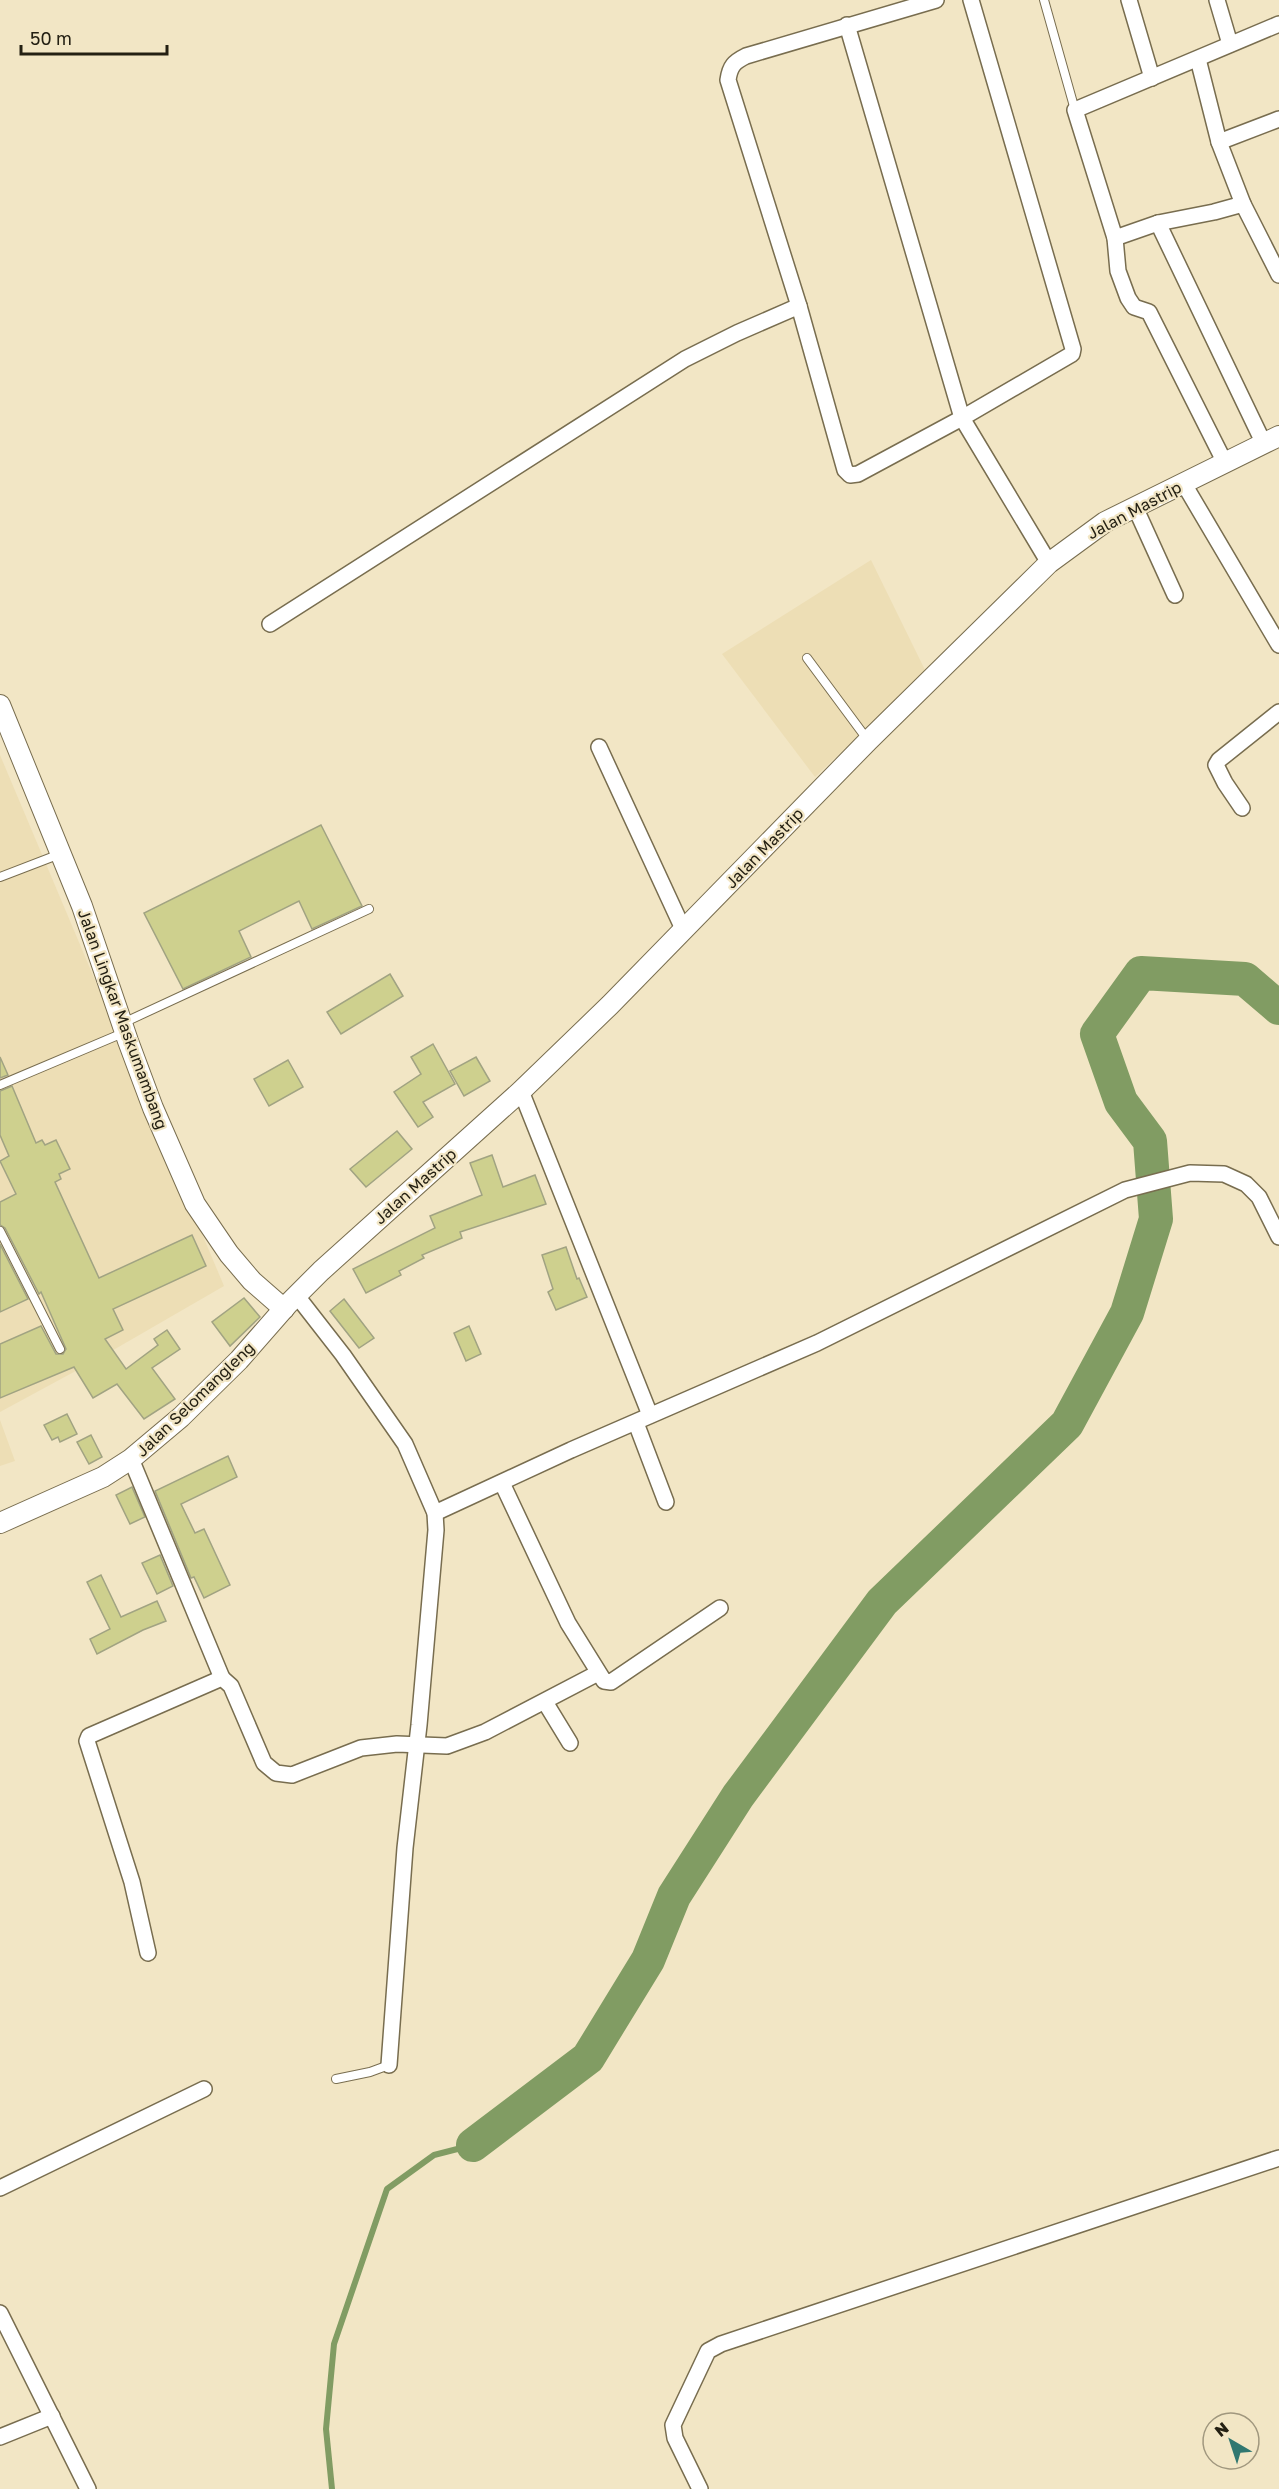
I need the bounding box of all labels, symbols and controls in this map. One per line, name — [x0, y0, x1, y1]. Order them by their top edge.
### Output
scale bar — [21, 18, 166, 56]
text: 50 m — [30, 27, 72, 49]
street label: Jalan Mastrip — [1083, 477, 1185, 543]
street label: Jalan Mastrip — [721, 804, 807, 892]
street label: Jalan Lingkar Maskumambang — [74, 906, 172, 1132]
street label: Jalan Mastrip — [370, 1144, 460, 1228]
street label: Jalan Selomangleng — [132, 1337, 258, 1461]
north arrow — [1201, 2411, 1261, 2471]
text: N — [1211, 2418, 1233, 2441]

